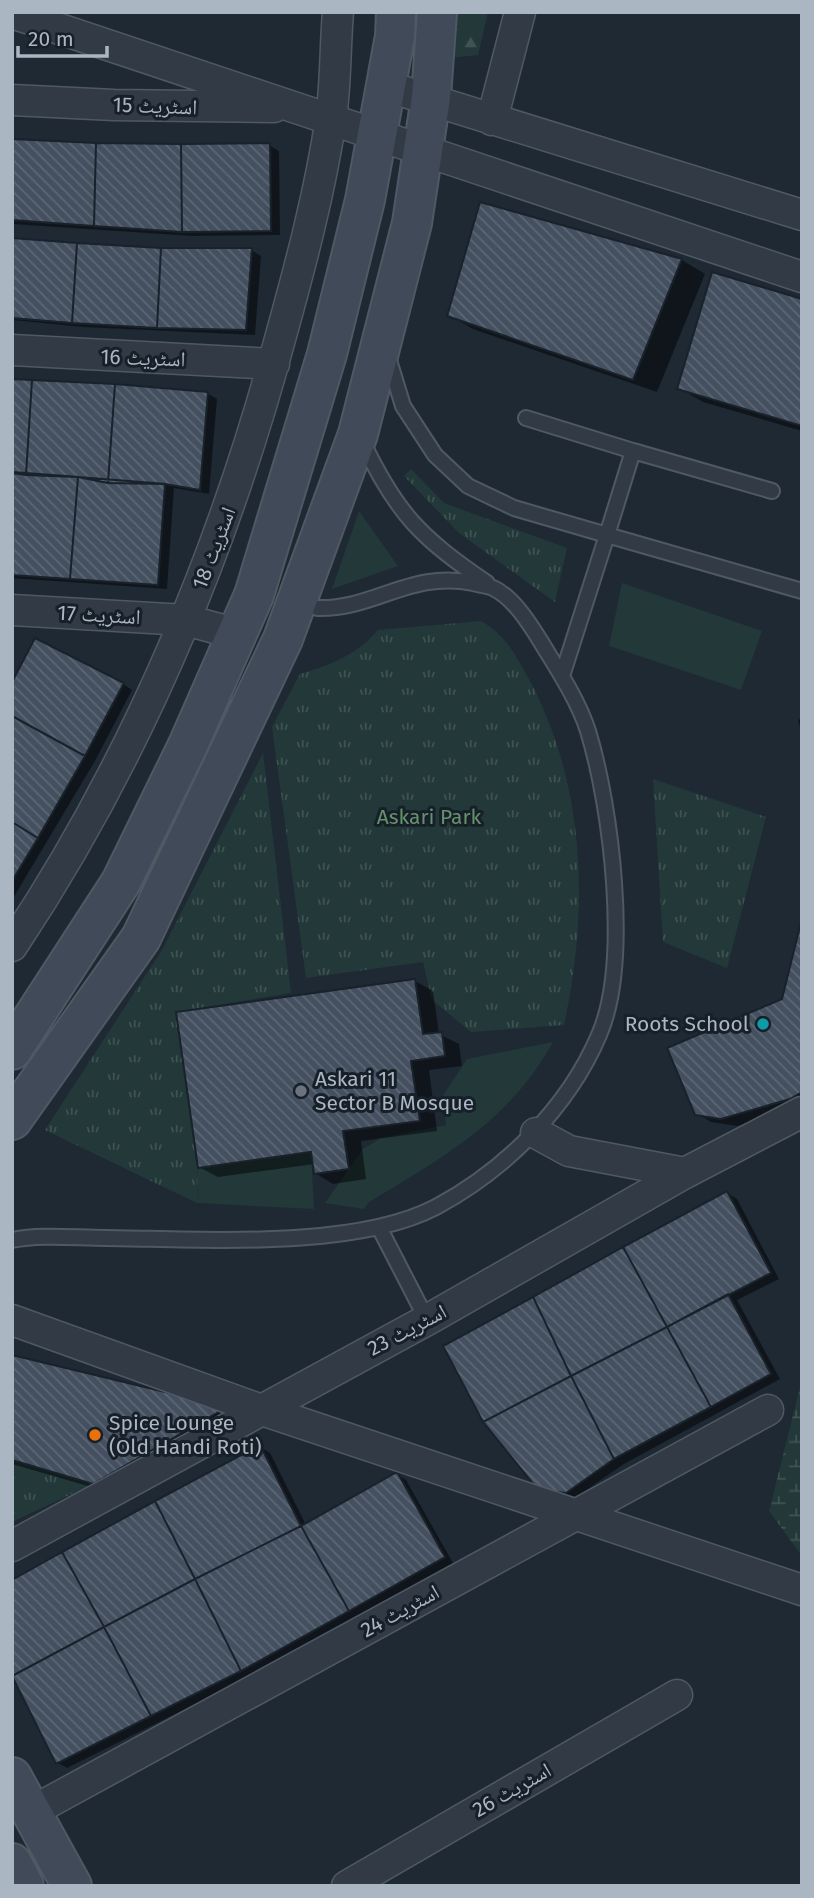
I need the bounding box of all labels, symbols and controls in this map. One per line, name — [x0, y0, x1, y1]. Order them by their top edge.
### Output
scale bar — [18, 14, 107, 58]
text: 20 m — [28, 26, 74, 52]
street label: اسٹریٹ 15 — [112, 92, 198, 120]
street label: اسٹریٹ 16 — [100, 344, 186, 372]
street label: اسٹریٹ 18 — [187, 503, 241, 593]
street label: اسٹریٹ 17 — [57, 600, 141, 630]
park label: Askari Park — [377, 804, 482, 830]
place label: Roots School — [625, 1011, 749, 1037]
marker: Roots School — [755, 1016, 771, 1032]
place label: Askari 11 Sector B Mosque — [315, 1066, 474, 1116]
marker: Askari 11 Sector B Mosque — [293, 1083, 309, 1099]
street label: اسٹریٹ 23 — [363, 1298, 451, 1362]
place label: Spice Lounge (Old Handi Roti) — [109, 1410, 262, 1460]
marker: Spice Lounge (Old Handi Roti) — [87, 1427, 103, 1443]
street label: اسٹریٹ 24 — [356, 1579, 444, 1643]
street label: اسٹریٹ 26 — [468, 1757, 556, 1823]

